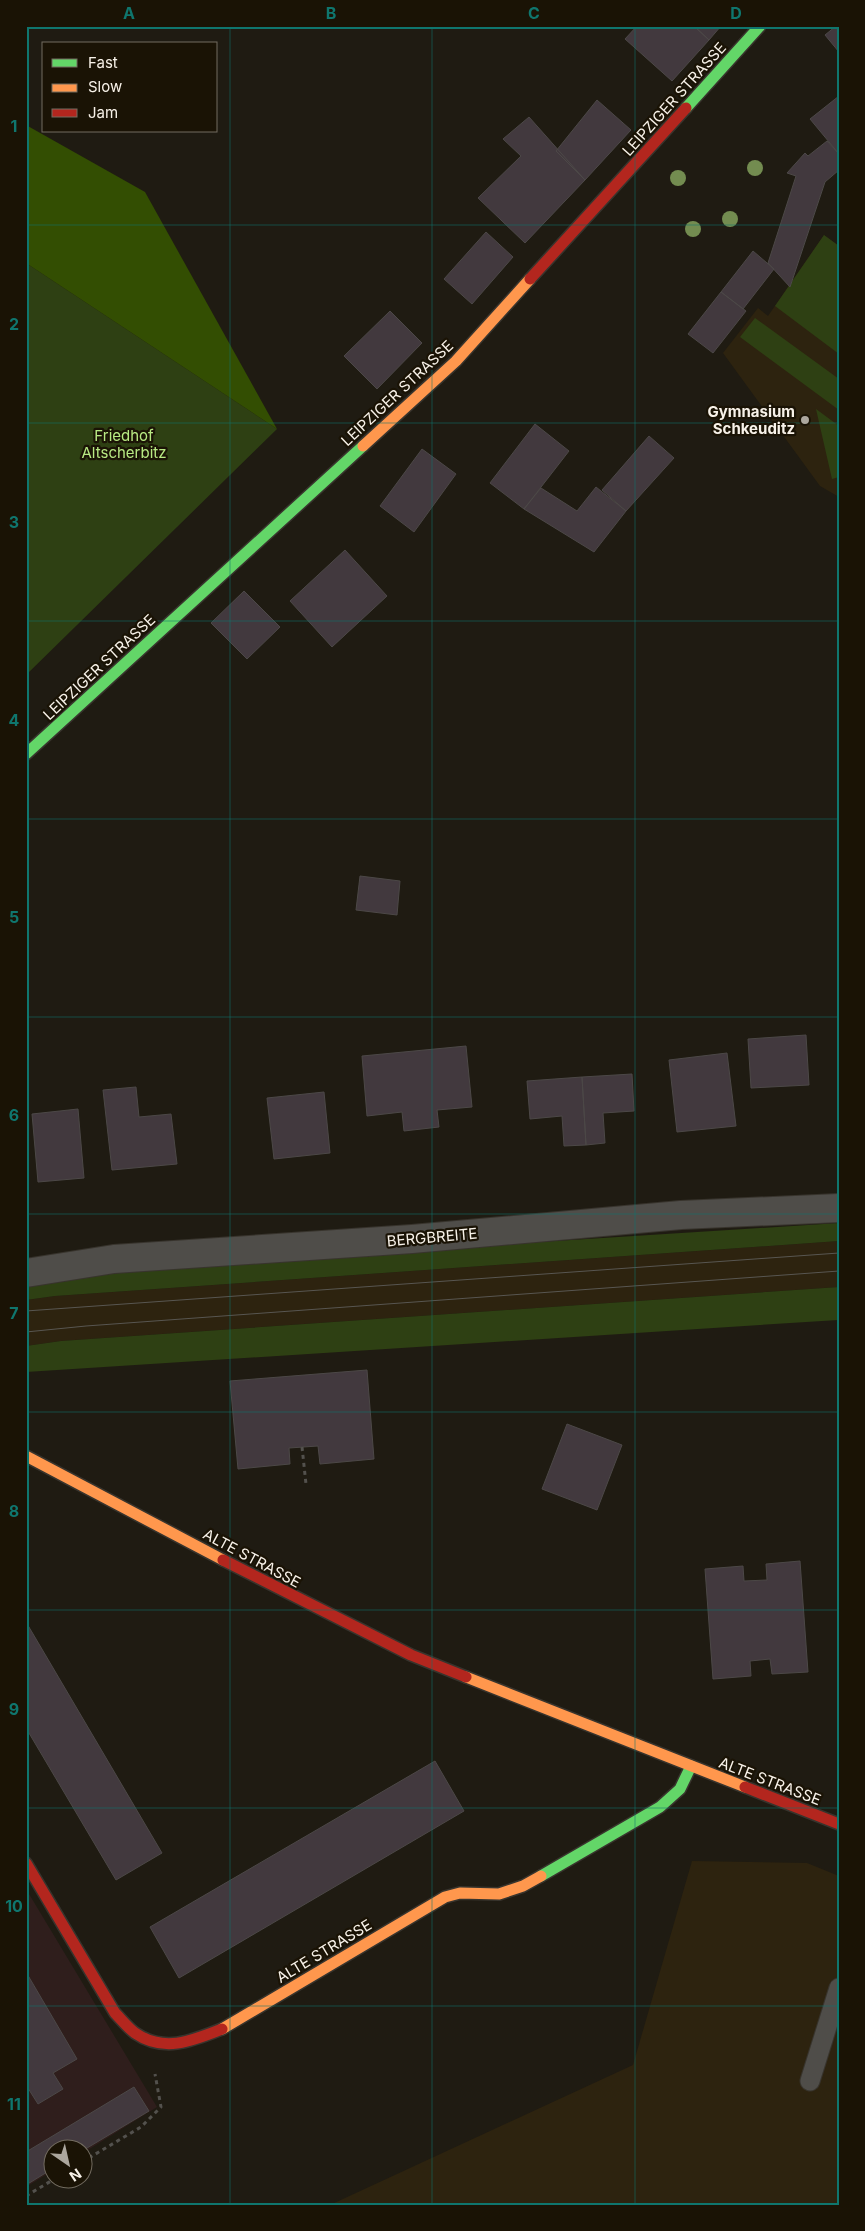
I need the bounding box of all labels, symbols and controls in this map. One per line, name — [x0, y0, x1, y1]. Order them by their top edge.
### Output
text: A — [123, 3, 135, 23]
text: B — [326, 3, 336, 23]
text: C — [528, 3, 540, 23]
text: D — [730, 3, 742, 23]
street label: LEIPZIGER STRASSE — [618, 38, 730, 160]
legend — [42, 42, 218, 132]
text: Fast — [88, 53, 118, 72]
text: Slow — [88, 77, 122, 96]
text: Jam — [88, 103, 118, 122]
text: 1 — [11, 116, 17, 136]
text: 2 — [9, 314, 19, 334]
street label: LEIPZIGER STRASSE — [337, 336, 457, 450]
place label: Gymnasium Schkeuditz — [707, 402, 795, 438]
marker: Gymnasium Schkeuditz — [799, 414, 811, 426]
park label: Friedhof Altscherbitz — [82, 426, 166, 462]
text: 3 — [9, 512, 19, 532]
street label: LEIPZIGER STRASSE — [39, 610, 159, 724]
text: 4 — [9, 710, 20, 730]
text: 5 — [9, 907, 19, 927]
text: 6 — [9, 1105, 19, 1125]
street label: BERGBREITE — [386, 1224, 478, 1250]
text: 7 — [9, 1303, 19, 1323]
text: 8 — [9, 1501, 19, 1521]
street label: ALTE STRASSE — [200, 1524, 304, 1592]
text: 9 — [9, 1699, 19, 1719]
street label: ALTE STRASSE — [716, 1753, 824, 1809]
text: 10 — [5, 1896, 23, 1916]
street label: ALTE STRASSE — [273, 1915, 375, 1987]
text: 11 — [7, 2094, 21, 2114]
north arrow — [42, 2138, 92, 2188]
text: N — [66, 2165, 85, 2185]

